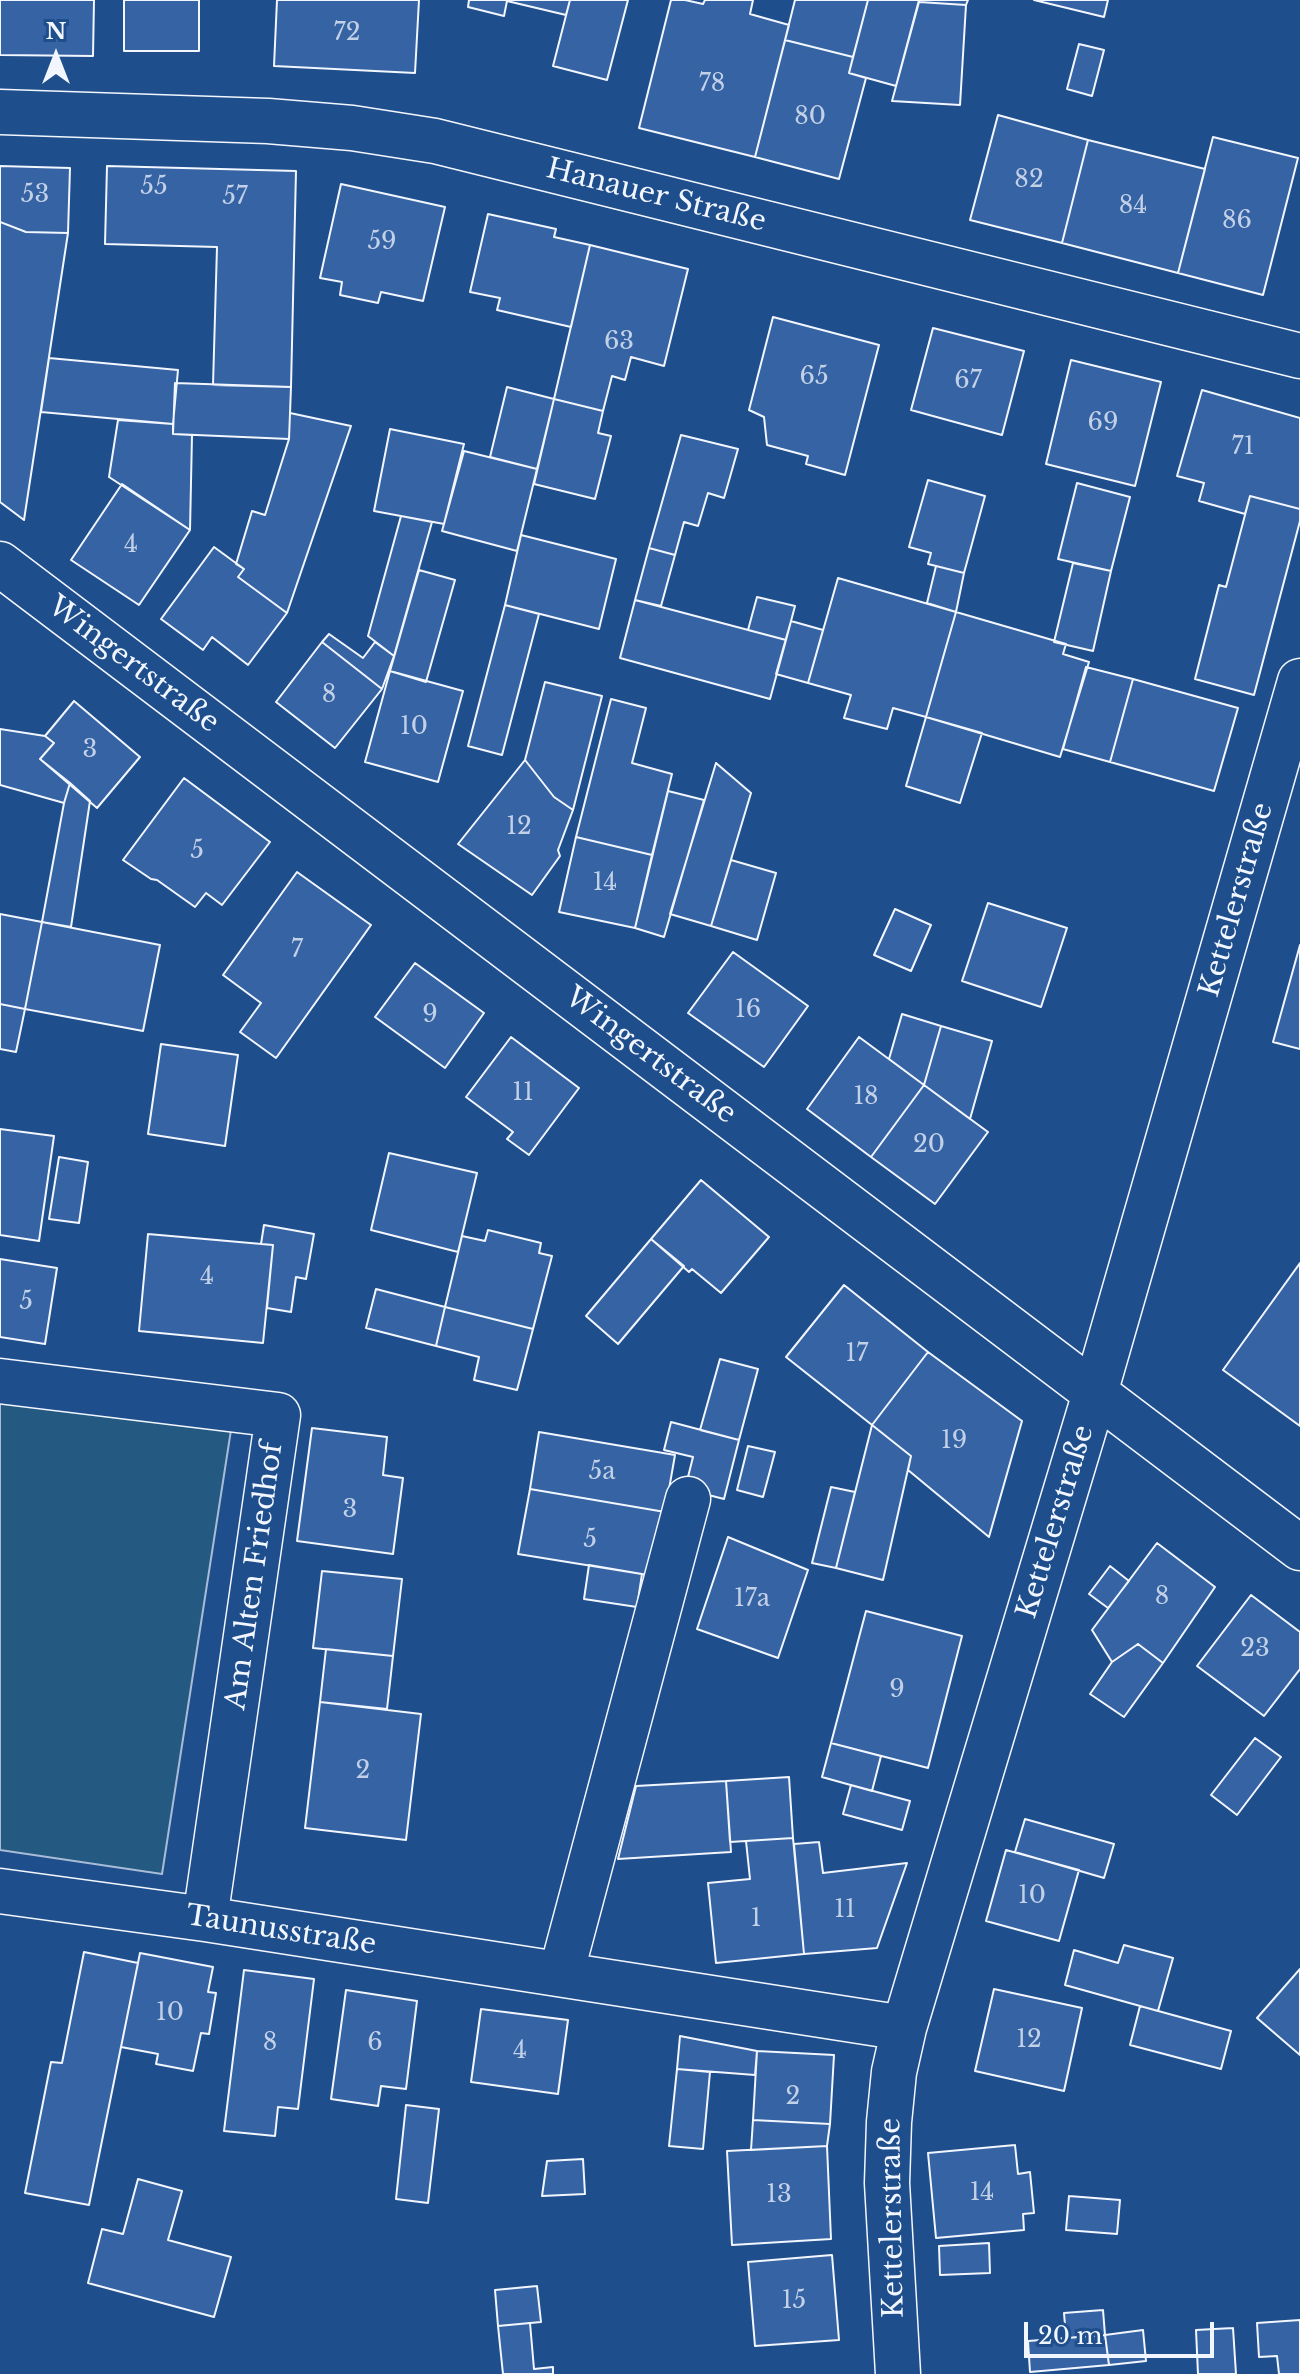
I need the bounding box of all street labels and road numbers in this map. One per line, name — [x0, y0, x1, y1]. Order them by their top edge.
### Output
street label: Hanauer Straße — [543, 152, 769, 240]
street label: Wingertstraße — [41, 590, 225, 740]
street label: Kettelerstraße — [1193, 799, 1281, 1001]
street label: Wingertstraße — [558, 981, 742, 1131]
street label: Kettelerstraße — [1011, 1421, 1101, 1623]
street label: Am Alten Friedhof — [220, 1440, 290, 1712]
street label: Taunusstraße — [184, 1899, 378, 1963]
street label: Kettelerstraße — [874, 2118, 912, 2318]

